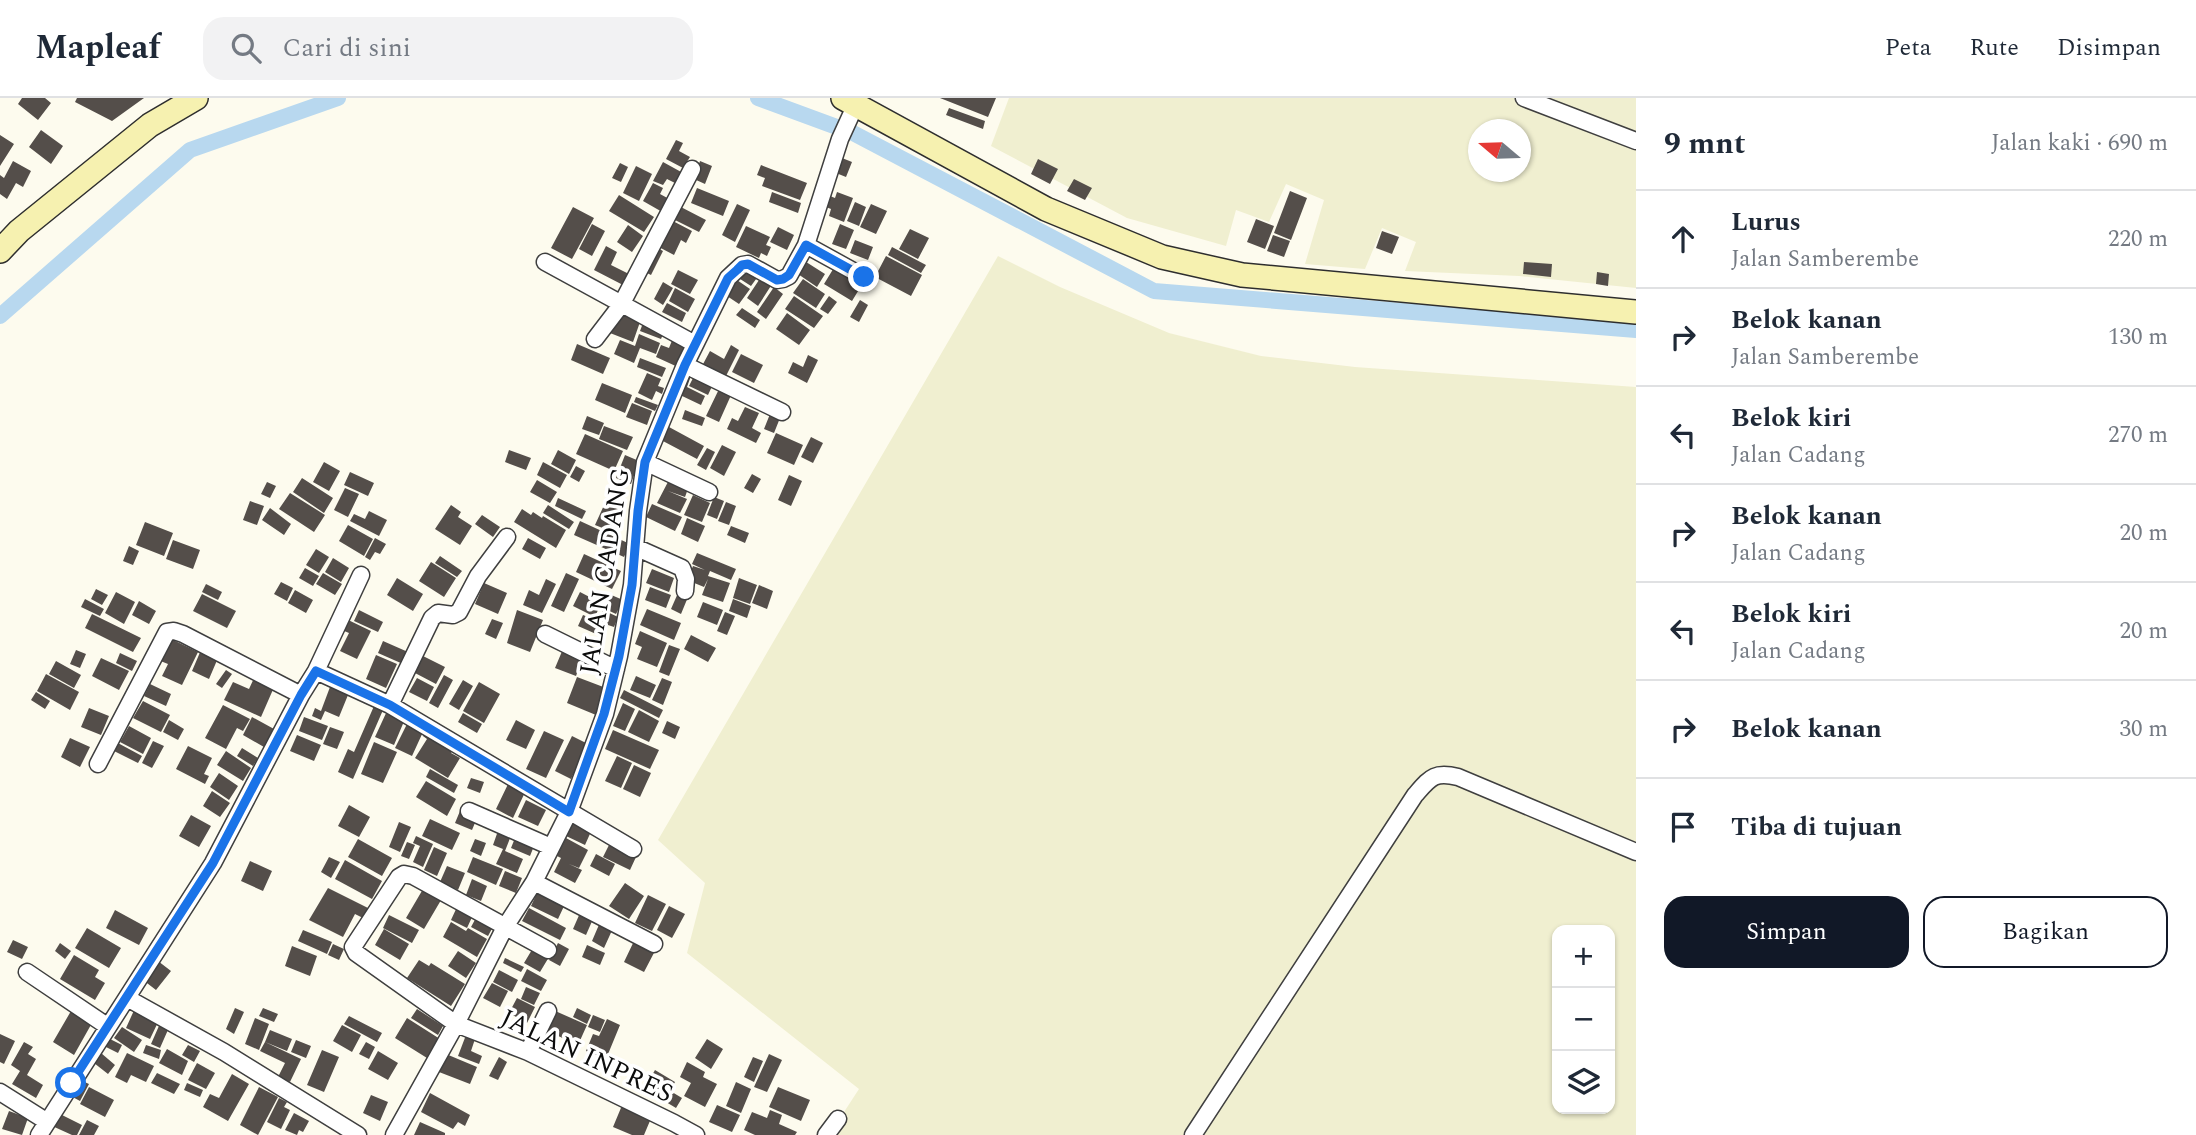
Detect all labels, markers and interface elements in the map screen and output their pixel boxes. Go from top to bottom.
search box [203,17,693,80]
text: Mapleaf [35,23,161,73]
text: Cari di sini [283,28,411,68]
icon: search [227,29,265,67]
text: Peta [1885,30,1931,66]
text: Rute [1969,30,2019,66]
text: Disimpan [2057,30,2161,66]
north arrow [1468,119,1531,182]
text: 9 mnt [1664,121,1745,167]
text: Jalan kaki · 690 m [1991,126,2168,161]
text: Lurus [1731,202,1801,242]
icon: ahead [1664,220,1702,258]
text: 220 m [2108,222,2168,257]
text: Jalan Samberembe [1731,242,1919,277]
route end [848,261,879,292]
text: Belok kanan [1731,300,1882,340]
icon: right [1664,318,1702,356]
text: 130 m [2108,320,2168,355]
text: Jalan Samberembe [1731,340,1919,375]
text: Belok kiri [1731,398,1851,438]
icon: left [1664,416,1702,454]
text: 270 m [2108,418,2168,453]
text: Jalan Cadang [1731,438,1865,473]
street label: JALAN CADANG [569,465,641,677]
text: Belok kanan [1731,496,1882,536]
icon: right [1664,514,1702,552]
text: 20 m [2119,516,2168,551]
text: Jalan Cadang [1731,536,1865,571]
text: Belok kiri [1731,594,1851,634]
icon: left [1664,612,1702,650]
text: 20 m [2119,614,2168,649]
text: Jalan Cadang [1731,634,1865,669]
text: Belok kanan [1731,709,1882,749]
icon: right [1664,710,1702,748]
text: 30 m [2119,712,2168,747]
text: Tiba di tujuan [1731,807,1902,847]
icon: arrive [1664,808,1702,846]
button: Simpan [1664,896,1909,968]
button: Bagikan [1923,896,2168,968]
map controls [1552,925,1615,1114]
button: + [1552,925,1615,988]
button: − [1552,988,1615,1051]
street label: JALAN INPRES [494,998,680,1113]
button: layers [1552,1051,1615,1114]
route start [55,1067,86,1098]

